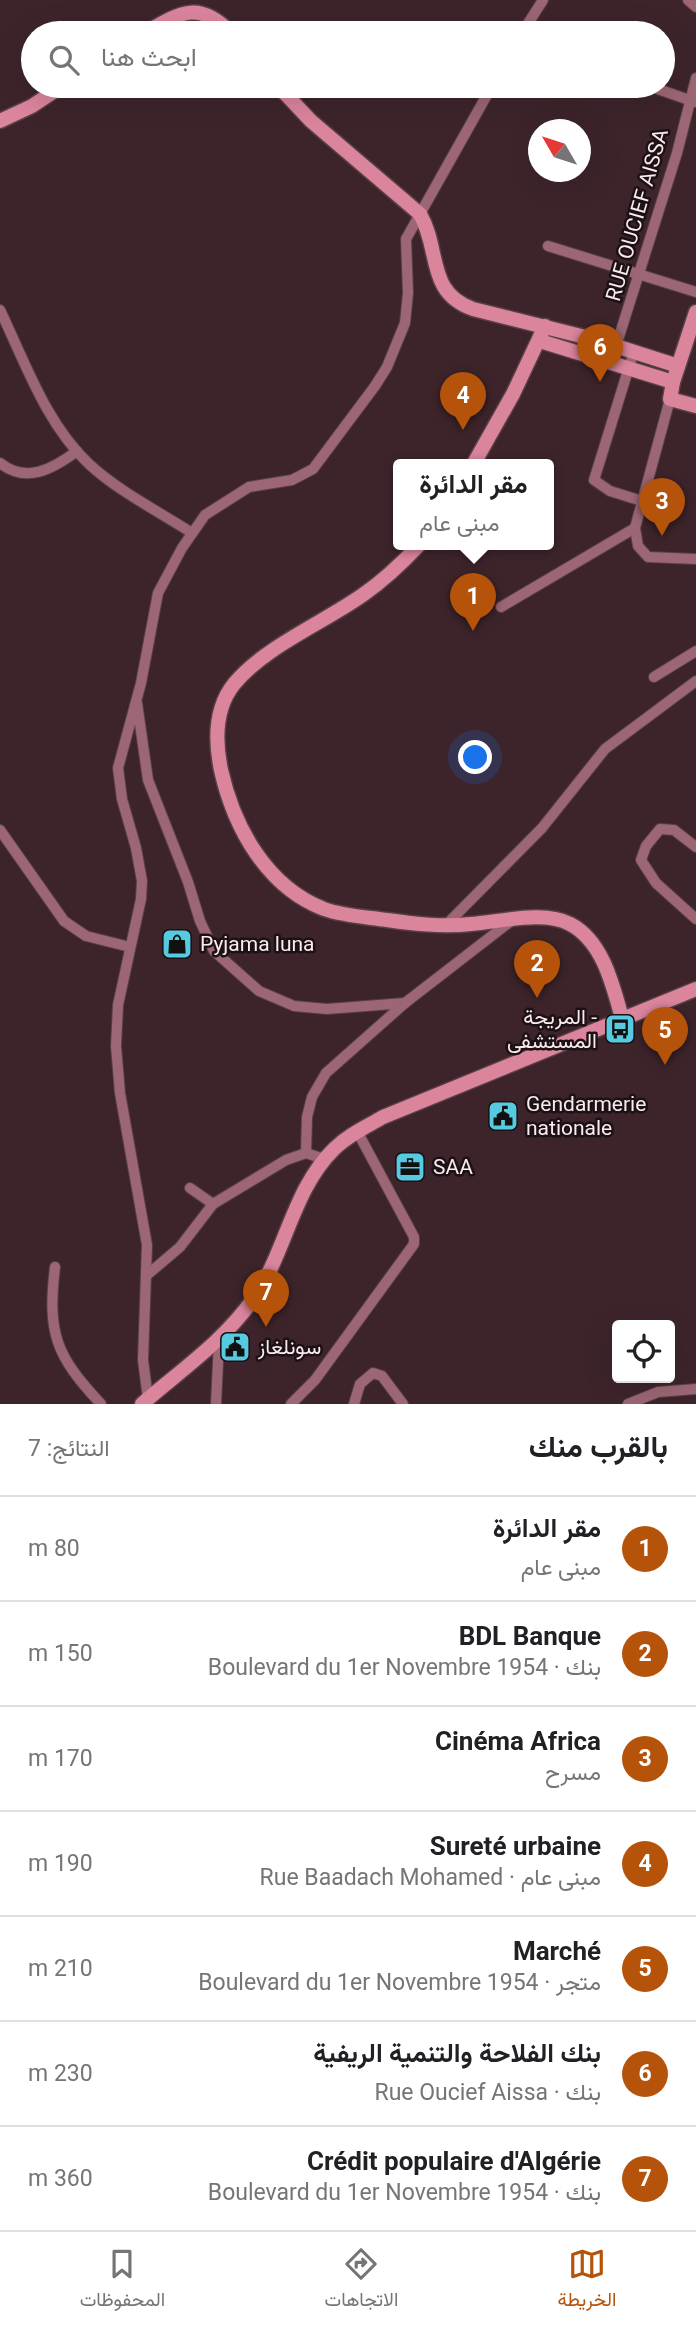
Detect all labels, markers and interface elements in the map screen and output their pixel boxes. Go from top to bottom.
search box [21,21,675,98]
icon: search [45,41,83,79]
text: ابحث هنا [101,42,197,72]
north arrow [528,119,591,182]
street label: RUE OUCIEF AISSA [601,126,673,304]
pin: 6 [577,324,623,382]
pin: 4 [440,372,486,430]
popup [393,459,554,550]
text: مقر الدائرة [419,469,528,499]
pin: 3 [639,478,685,536]
text: مبنى عام [419,510,500,537]
pin: 1 [450,573,496,631]
your location [458,740,492,774]
shop icon: Pyjama luna [160,927,194,961]
place label: Pyjama luna [200,932,315,956]
pin: 2 [514,940,560,998]
place label: المريجة - المستشفى [507,1005,597,1053]
pin: 5 [642,1007,688,1065]
bus stop icon: المريجة - المستشفى [603,1012,637,1046]
place label: Gendarmerie nationale [526,1092,646,1140]
public building icon: Gendarmerie nationale [486,1099,520,1133]
office icon: SAA [393,1150,427,1184]
place label: SAA [433,1155,473,1179]
pin: 7 [243,1269,289,1327]
map controls [612,1320,675,1383]
button: locate [612,1320,675,1383]
public building icon: سونلغاز [218,1330,252,1364]
place label: سونلغاز [257,1335,321,1360]
text: بالقرب منك [529,1429,668,1464]
text: النتائج: 7 [28,1435,110,1462]
text: مقر الدائرة [493,1513,601,1543]
text: 80 m [28,1535,80,1562]
text: 1 [638,1535,652,1562]
text: مبنى عام [521,1554,601,1581]
text: BDL Banque [459,1621,601,1651]
text: 150 m [28,1640,93,1667]
text: 2 [638,1640,652,1667]
text: بنك · Boulevard du 1er Novembre 1954 [208,1654,601,1681]
text: Cinéma Africa [435,1726,601,1756]
text: 170 m [28,1745,93,1772]
text: 3 [638,1745,652,1772]
text: مسرح [545,1759,601,1786]
text: Sureté urbaine [430,1831,601,1861]
text: 190 m [28,1850,93,1877]
text: 4 [638,1850,652,1877]
text: مبنى عام · Rue Baadach Mohamed [260,1864,601,1891]
text: Marché [513,1936,601,1966]
text: 210 m [28,1955,93,1982]
text: 5 [638,1955,652,1982]
text: متجر · Boulevard du 1er Novembre 1954 [198,1969,601,1996]
text: بنك الفلاحة والتنمية الريفية [313,2038,601,2068]
text: 230 m [28,2060,93,2087]
text: 6 [638,2060,652,2087]
text: بنك · Rue Oucief Aissa [374,2079,601,2106]
text: Crédit populaire d'Algérie [307,2146,601,2176]
text: 360 m [28,2165,93,2192]
text: 7 [638,2165,652,2192]
text: بنك · Boulevard du 1er Novembre 1954 [208,2179,601,2206]
tab: المحفوظات [80,2245,165,2316]
tab: الاتجاهات [325,2245,398,2316]
tab: الخريطة [558,2245,616,2316]

